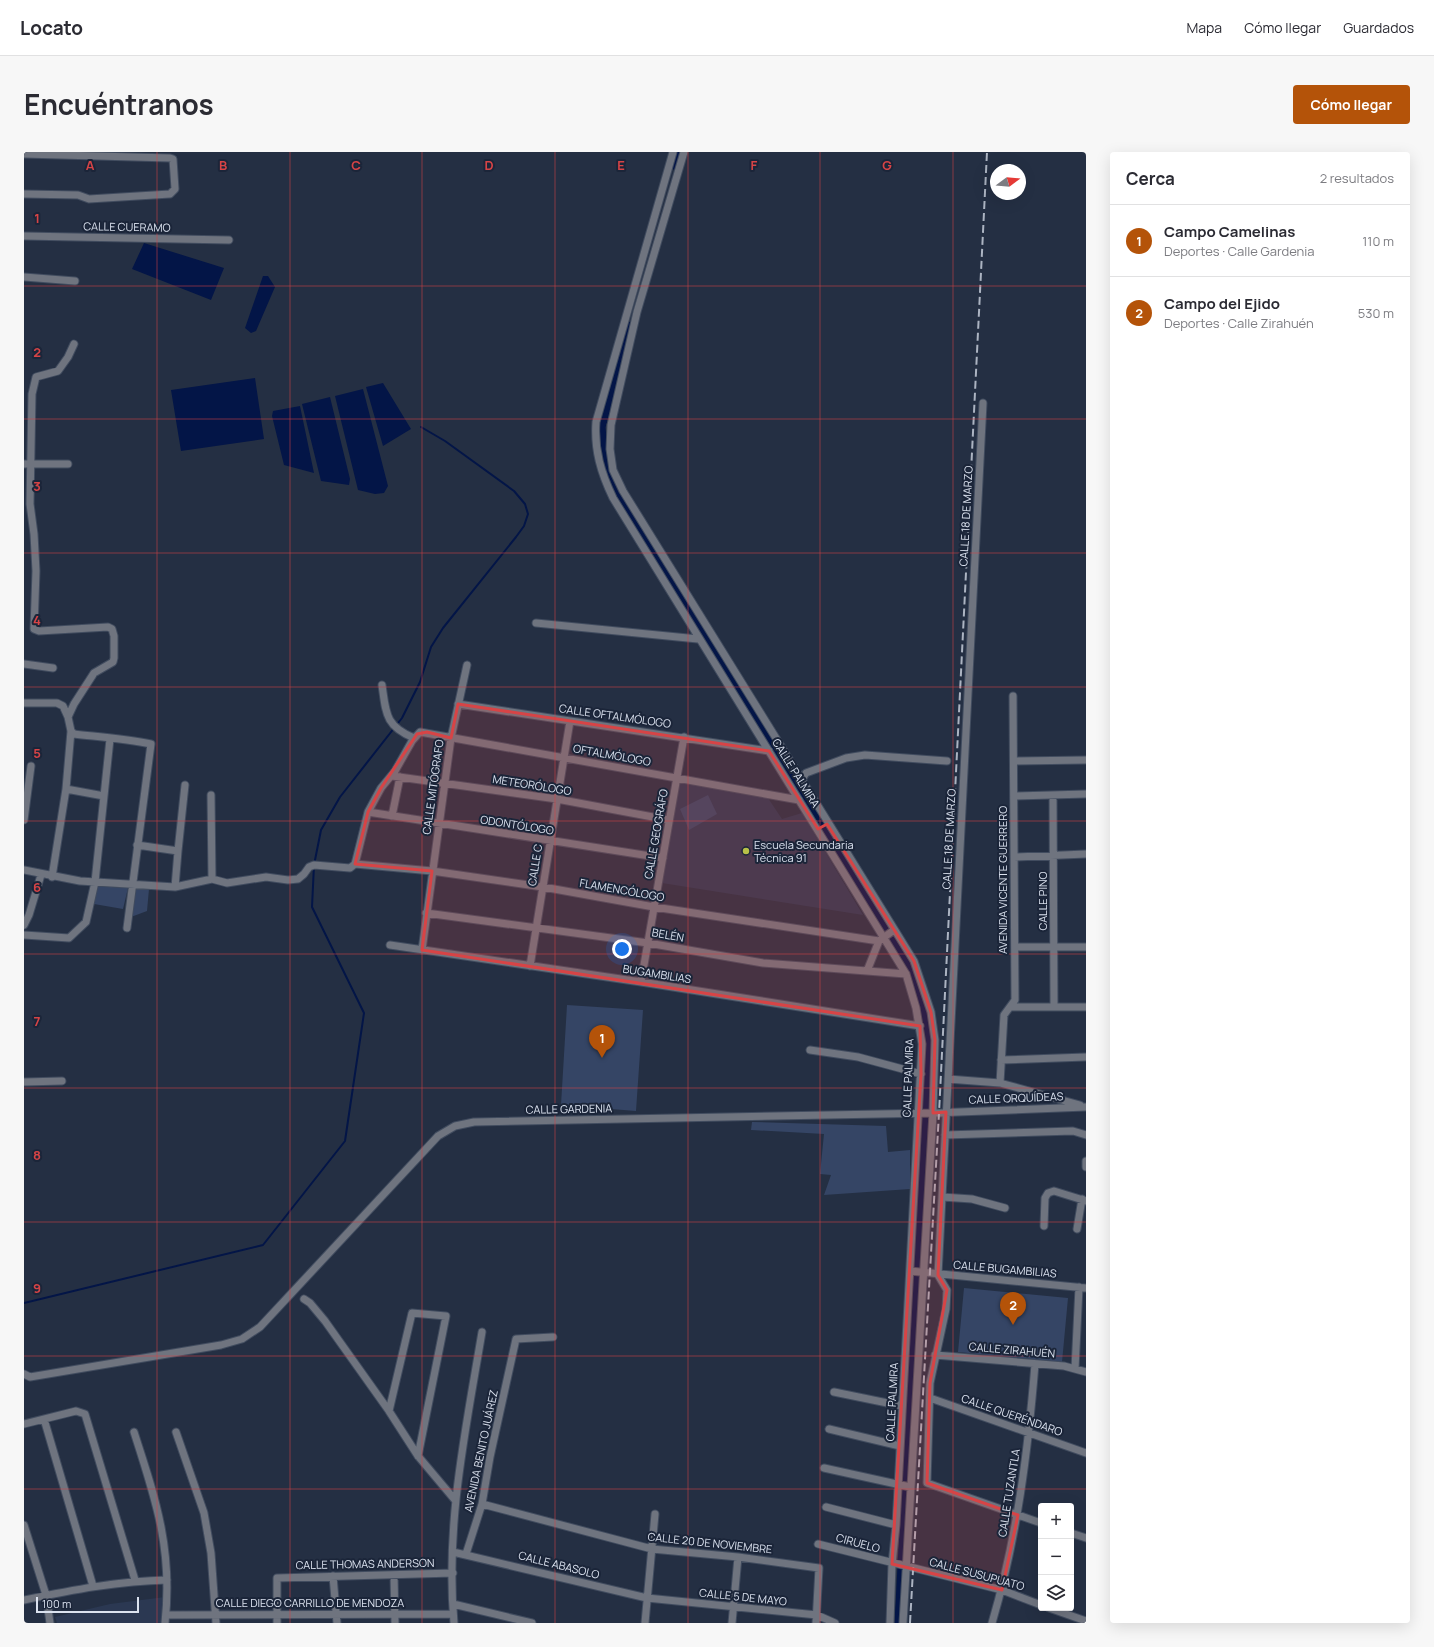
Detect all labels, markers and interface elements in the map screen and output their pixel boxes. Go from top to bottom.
text: Locato [20,15,83,41]
text: Mapa [1187,18,1222,37]
text: Cómo llegar [1244,18,1321,37]
text: Guardados [1343,18,1414,37]
text: Encuéntranos [24,85,214,123]
button: Cómo llegar [1293,85,1410,124]
text: A [86,156,95,174]
text: B [219,156,227,174]
text: C [351,156,361,174]
text: D [484,156,494,174]
text: E [617,156,625,174]
text: F [751,156,758,174]
text: G [882,156,892,174]
north arrow [990,164,1026,200]
text: Cerca [1126,167,1175,190]
text: 2 resultados [1320,169,1394,187]
text: 1 [34,209,40,227]
street label: CALLE CUERAMO [83,218,171,235]
text: Campo Camelinas [1164,221,1295,242]
text: 1 [1136,232,1142,250]
text: 110 m [1362,232,1394,250]
text: Deportes · Calle Gardenia [1164,242,1315,260]
text: Campo del Ejido [1164,293,1280,314]
text: 2 [1135,304,1143,322]
text: 530 m [1358,304,1394,322]
text: Deportes · Calle Zirahuén [1164,314,1314,332]
text: 2 [33,343,41,361]
street label: CALLE 18 DE MARZO [955,465,976,567]
text: 3 [33,477,41,495]
text: 4 [33,611,41,629]
street label: CALLE OFTALMÓLOGO [558,700,672,731]
street label: CALLE PALMIRA [769,735,824,810]
street label: CALLE MITÓGRAFO [418,738,447,835]
street label: OFTALMÓLOGO [572,740,652,769]
text: 5 [33,744,41,762]
street label: METEORÓLOGO [491,771,573,798]
street label: CALLE GEOGRÁFO [640,788,671,880]
street label: CALLE 18 DE MARZO [938,788,959,890]
street label: AVENIDA VICENTE GUERRERO [995,806,1010,954]
street label: ODONTÓLOGO [479,811,555,838]
place label: Escuela Secundaria Técnica 91 [754,837,854,865]
street label: CALLE C [524,843,545,887]
marker: Escuela Secundaria Técnica 91 [741,846,751,856]
street label: CALLE PINO [1035,871,1050,931]
street label: FLAMENCÓLOGO [578,875,666,904]
text: 6 [33,878,41,896]
street label: BELÉN [651,924,685,945]
your location [612,939,632,959]
street label: BUGAMBILIAS [622,961,693,986]
text: 7 [34,1012,41,1030]
pin: 1 [589,1025,615,1058]
street label: CALLE PALMIRA [899,1038,916,1118]
street label: CALLE ORQUÍDEAS [968,1088,1064,1107]
street label: CALLE GARDENIA [526,1100,612,1117]
text: 8 [33,1146,41,1164]
street label: CALLE BUGAMBILIAS [953,1257,1057,1281]
text: 9 [33,1279,41,1297]
pin: 2 [1000,1292,1026,1325]
street label: CALLE ZIRAHUÉN [968,1338,1056,1361]
street label: CALLE PALMIRA [882,1362,901,1442]
street label: AVENIDA BENITO JUÁREZ [460,1388,501,1513]
street label: CALLE QUERÉNDARO [960,1390,1065,1439]
street label: CALLE TUZANTLA [994,1448,1023,1538]
map controls [1038,1503,1074,1611]
button: + [1038,1503,1074,1539]
street label: CALLE 20 DE NOVIEMBRE [647,1529,773,1557]
street label: CIRUELO [835,1529,882,1556]
button: − [1038,1539,1074,1575]
street label: CALLE ABASOLO [517,1547,601,1582]
street label: CALLE SUSUPUATO [928,1554,1026,1593]
street label: CALLE THOMAS ANDERSON [296,1555,434,1572]
button: layers [1038,1575,1074,1611]
street label: CALLE 5 DE MAYO [699,1584,788,1609]
scale bar [36,1595,139,1614]
street label: CALLE DIEGO CARRILLO DE MENDOZA [216,1595,404,1610]
text: 100 m [42,1596,71,1611]

